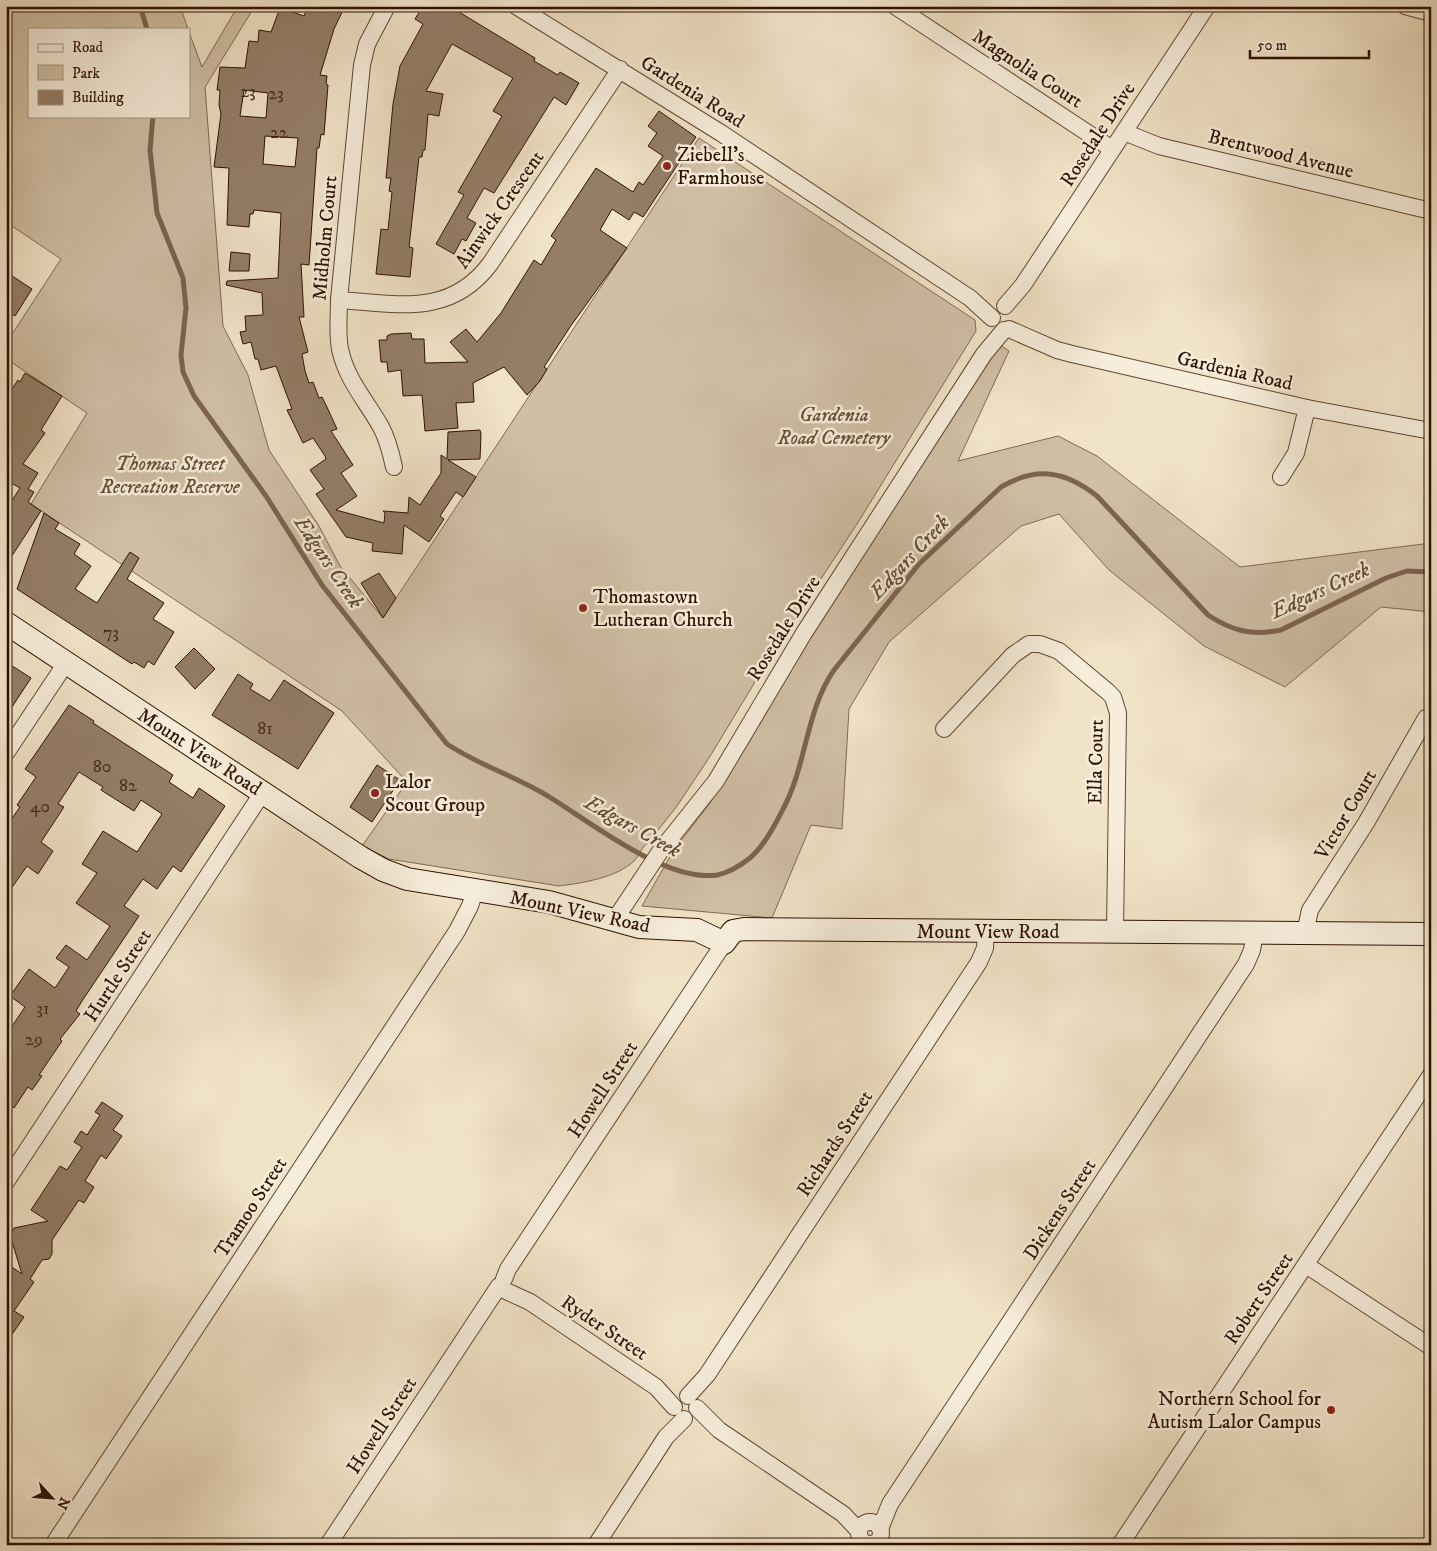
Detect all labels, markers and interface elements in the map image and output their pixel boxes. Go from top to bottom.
street label: Magnolia Court [967,24,1087,114]
legend [28,28,190,118]
scale bar [1250,28,1368,60]
text: 50 m [1257,36,1287,55]
text: Road [72,38,104,57]
street label: Gardenia Road [636,50,749,134]
text: Park [72,64,101,83]
street label: Rosedale Drive [1055,78,1141,192]
house number: 23 [240,81,256,103]
house number: 23 [268,83,284,105]
text: Building [72,88,124,107]
house number: 22 [270,122,288,144]
street label: Brentwood Avenue [1205,124,1356,185]
place label: Ziebell's Farmhouse [677,143,764,191]
street label: Ainwick Crescent [450,146,550,274]
marker: Ziebell's Farmhouse [661,160,673,172]
street label: Midholm Court [308,175,343,302]
street label: Gardenia Road [1174,346,1295,397]
park label: Gardenia Road Cemetery [777,403,891,451]
park label: Thomas Street Recreation Reserve [99,452,241,500]
water label: Edgars Creek [863,510,955,606]
water label: Edgars Creek [287,511,369,614]
water label: Edgars Creek [1266,557,1374,625]
street label: Rosedale Drive [742,572,827,686]
place label: Thomastown Lutheran Church [593,585,733,633]
marker: Thomastown Lutheran Church [577,602,589,614]
house number: 73 [103,622,119,644]
street label: Mount View Road [132,703,266,802]
house number: 81 [257,718,273,740]
street label: Ella Court [1083,719,1110,805]
house number: 80 [93,756,111,778]
street label: Victor Court [1309,765,1383,865]
place label: Lalor Scout Group [385,770,485,818]
house number: 82 [119,775,137,797]
marker: Lalor Scout Group [369,787,381,799]
water label: Edgars Creek [579,789,685,864]
house number: 40 [30,796,50,818]
street label: Mount View Road [507,885,652,940]
street label: Mount View Road [917,920,1059,945]
street label: Hurtle Street [79,925,158,1027]
house number: 31 [36,998,50,1020]
house number: 29 [25,1029,43,1051]
street label: Howell Street [563,1037,644,1143]
street label: Richards Street [792,1086,879,1202]
street label: Tramoo Street [209,1153,293,1263]
street label: Dickens Street [1018,1155,1102,1265]
street label: Robert Street [1219,1248,1299,1350]
street label: Ryder Street [556,1290,652,1366]
street label: Howell Street [342,1373,423,1479]
place label: Northern School for Autism Lalor Campus [1148,1387,1322,1435]
marker: Northern School for Autism Lalor Campus [1325,1404,1337,1416]
north arrow [28,1474,78,1524]
text: N [52,1494,73,1513]

